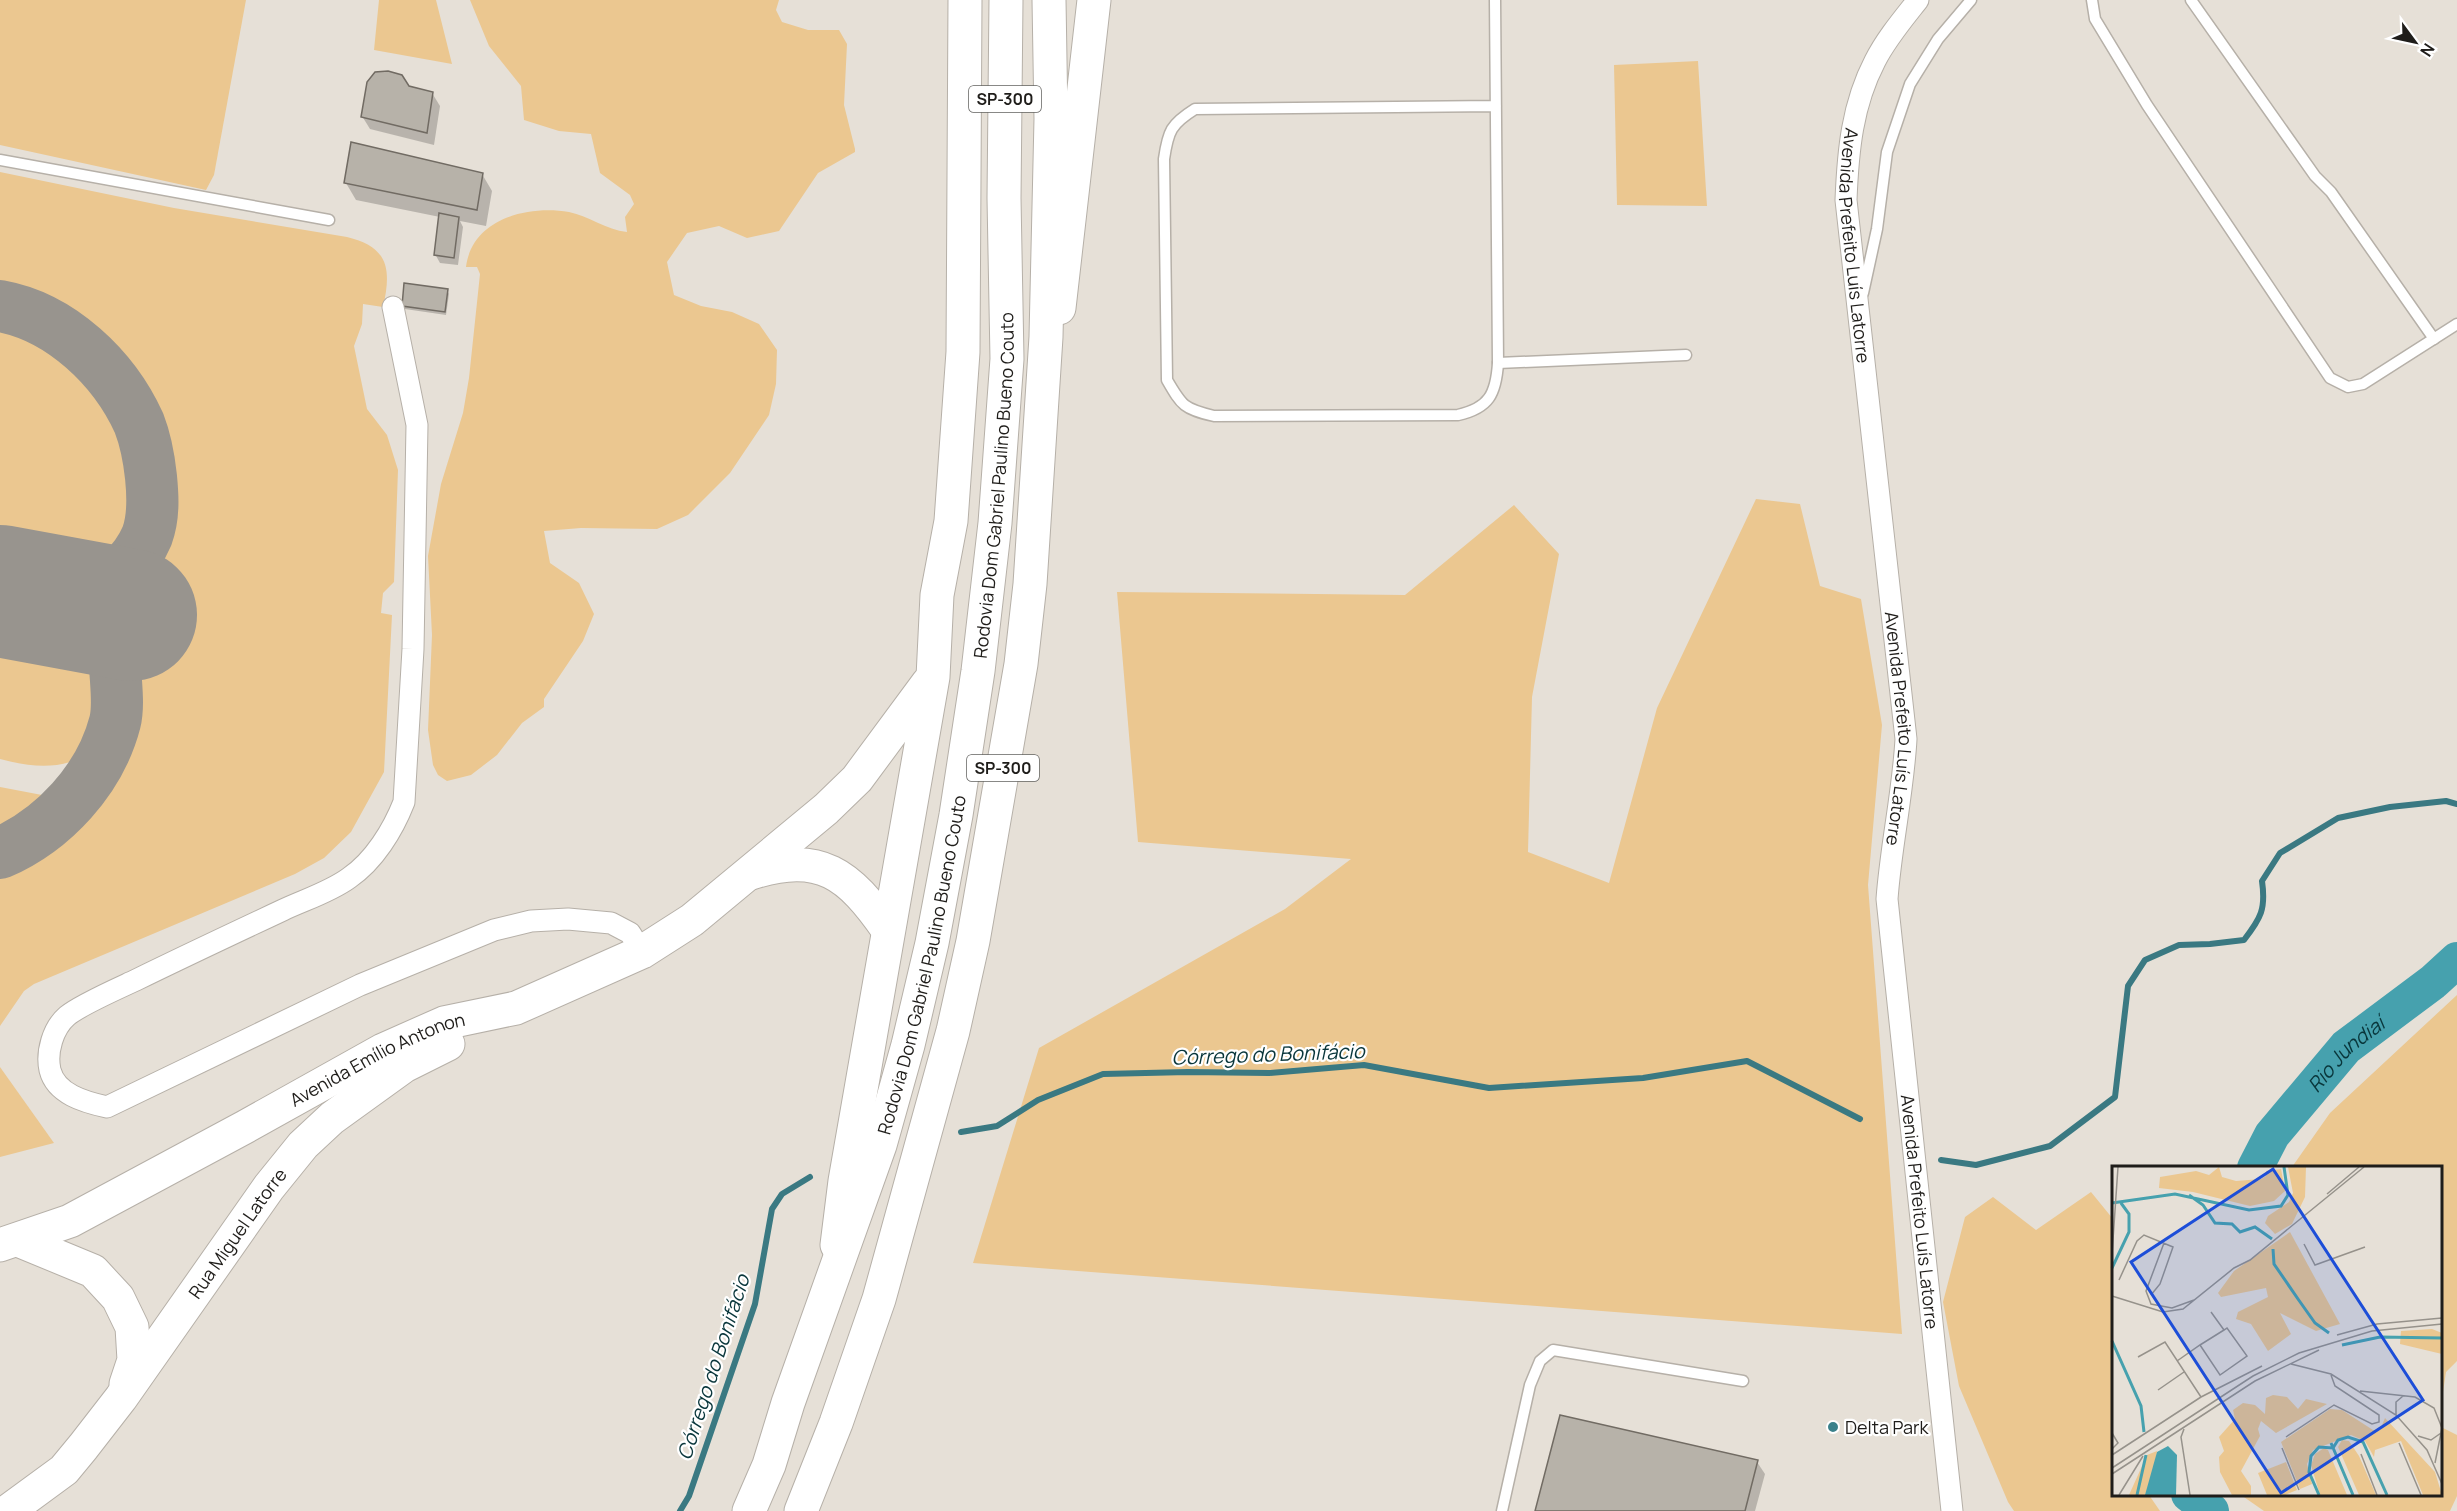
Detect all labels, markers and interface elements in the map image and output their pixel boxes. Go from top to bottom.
north arrow [2385,12,2445,72]
text: N [2415,39,2440,61]
road number: SP-300 [969,86,1041,112]
street label: Avenida Prefeito Luís Latorre [1834,127,1876,364]
street label: Rodovia Dom Gabriel Paulino Bueno Couto [968,312,1019,659]
street label: Avenida Prefeito Luís Latorre [1880,610,1918,847]
road number: SP-300 [967,755,1039,781]
street label: Rodovia Dom Gabriel Paulino Bueno Couto [872,794,971,1137]
street label: Avenida Emílio Antonon [285,1007,467,1112]
water label: Rio Jundiaí [2301,1007,2393,1097]
water label: Córrego do Bonifácio [1171,1037,1366,1071]
street label: Avenida Prefeito Luís Latorre [1896,1093,1945,1330]
street label: Rua Miguel Latorre [183,1163,292,1303]
inset map [2112,1166,2442,1496]
water label: Córrego do Bonifácio [670,1270,756,1463]
place label: Delta Park [1845,1415,1930,1439]
marker: Delta Park [1826,1420,1840,1434]

